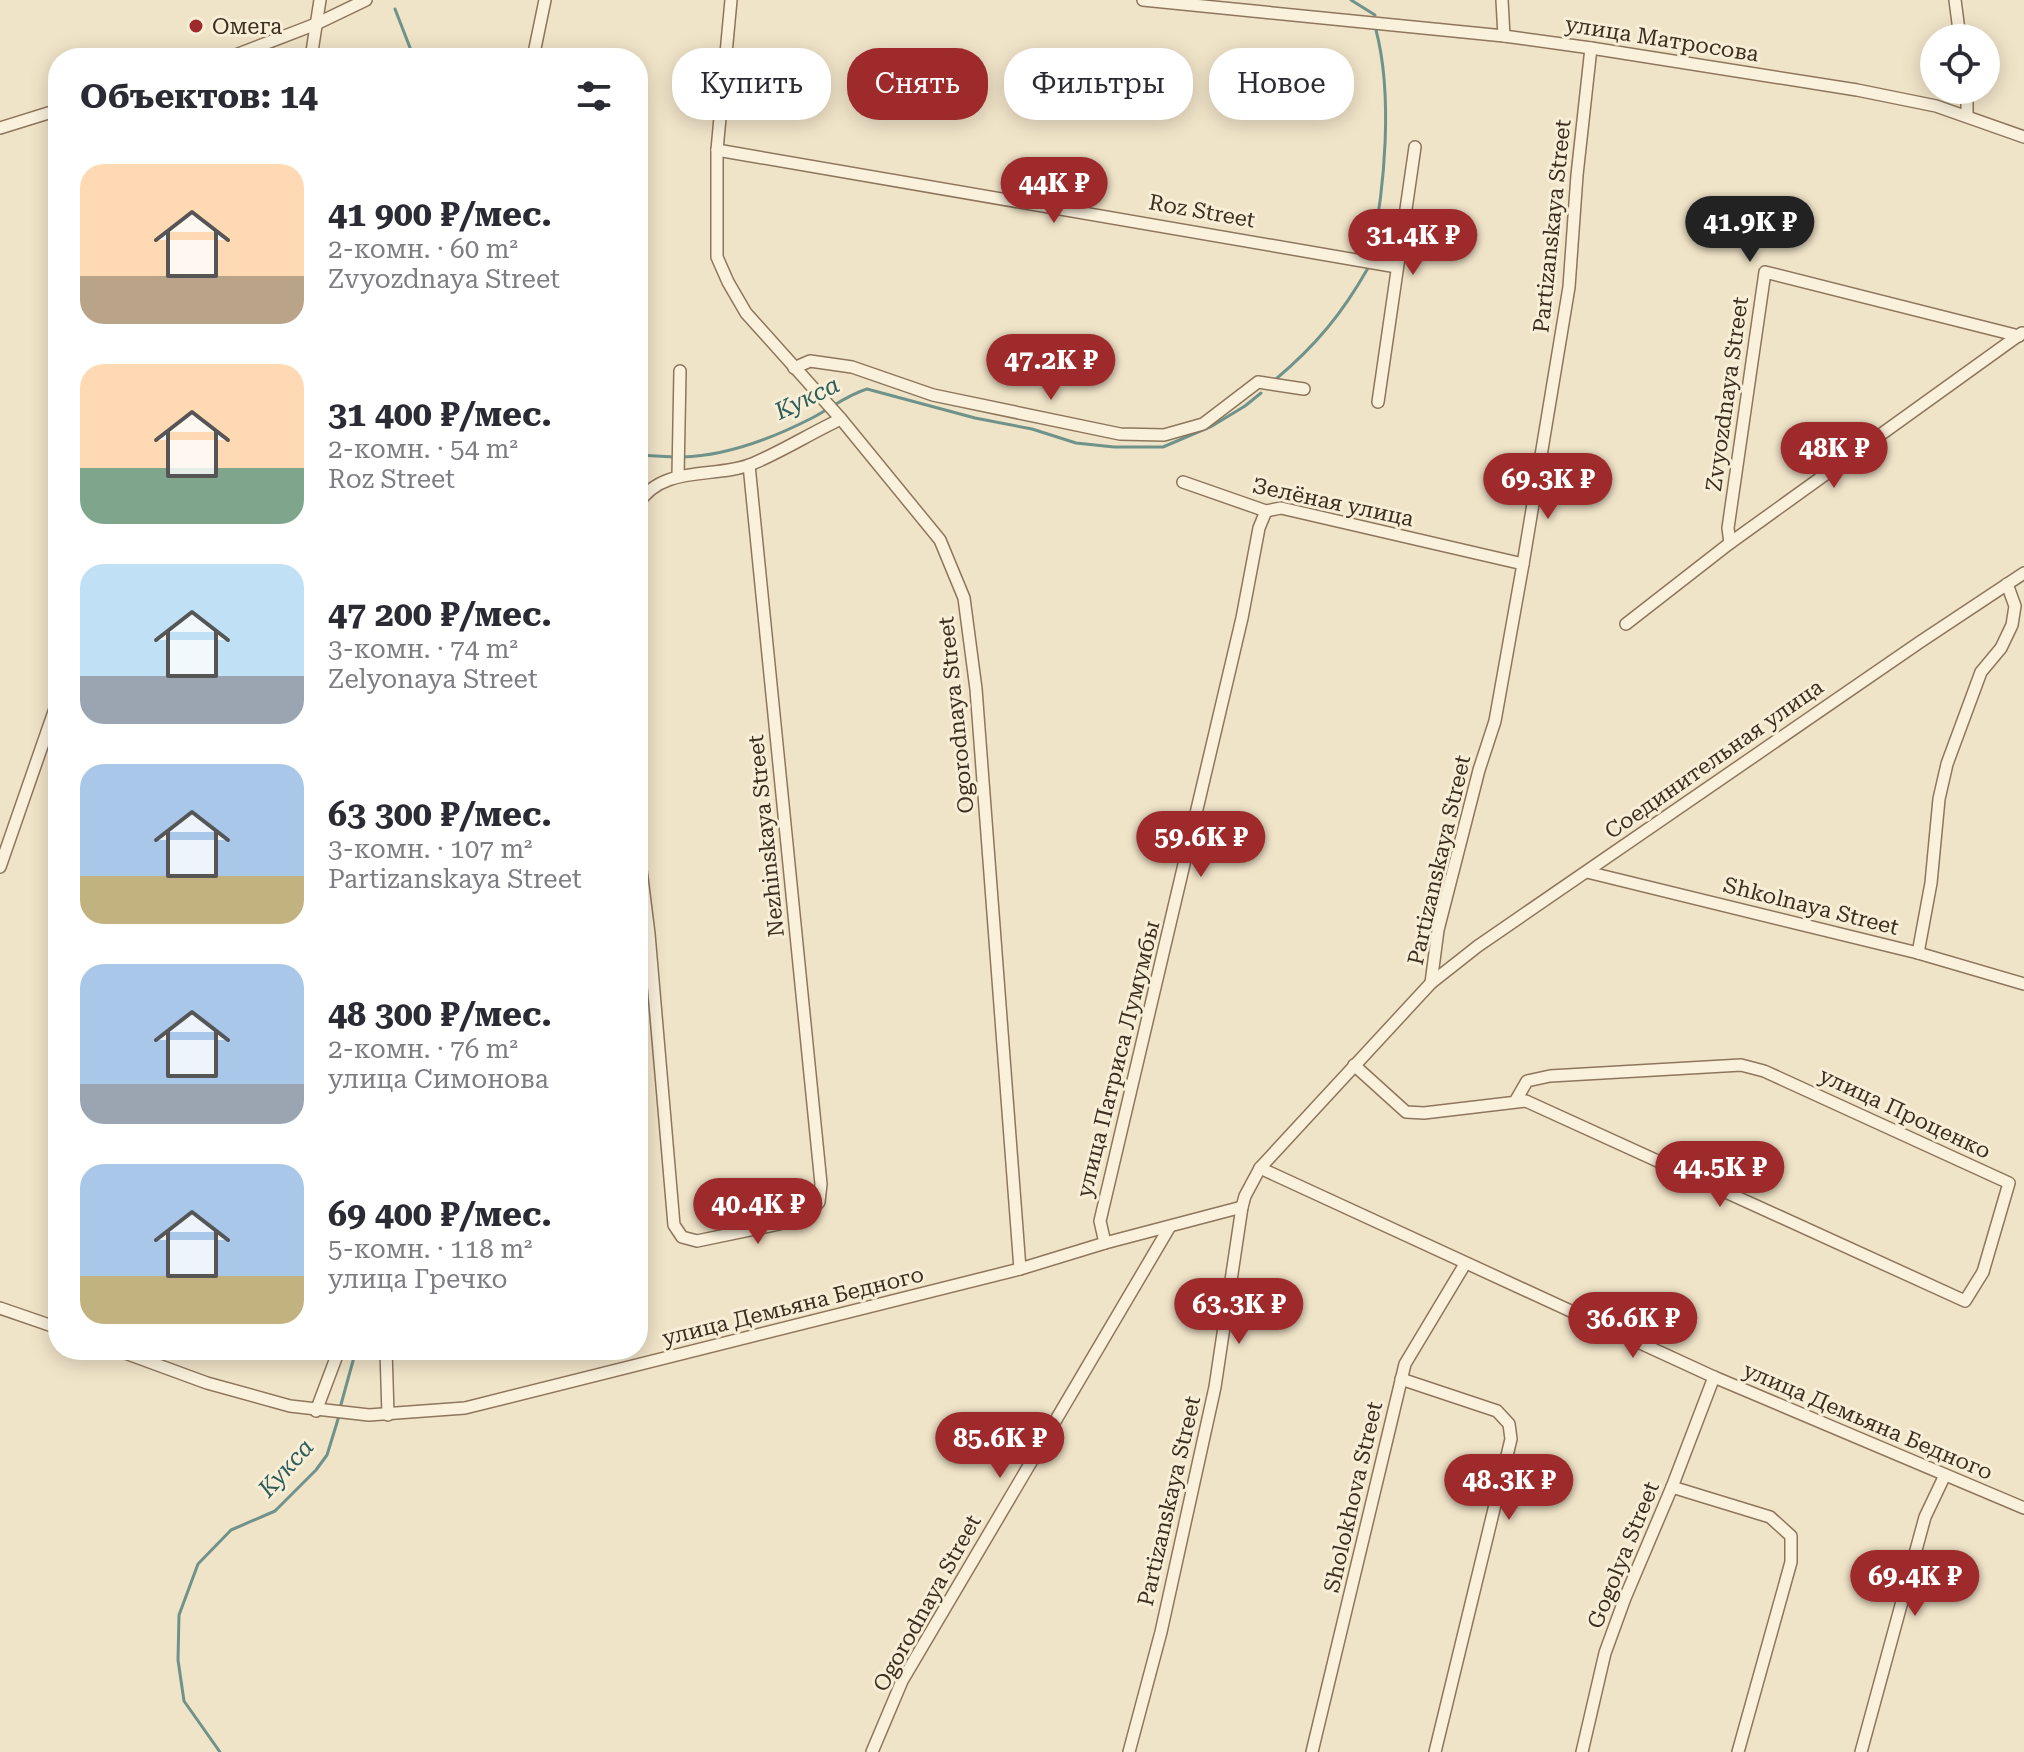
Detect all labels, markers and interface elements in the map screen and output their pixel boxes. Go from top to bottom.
street label: улица Матросова [1563,11,1761,67]
place label: Омега [212,14,282,39]
marker: Омега [187,17,205,35]
map controls [1920,24,2000,104]
button: locate [1920,24,2000,104]
chip: Купить [672,48,831,120]
chip: Снять [847,48,988,120]
chip: Фильтры [1004,48,1193,120]
chip: Новое [1209,48,1354,120]
icon: filters [572,74,616,118]
text: Объектов: 14 [80,76,318,116]
street label: Partizanskaya Street [1528,118,1576,334]
pin: 44K ₽ [998,157,1110,225]
text: 44K ₽ [1019,168,1089,198]
street label: Roz Street [1147,189,1257,233]
text: 41 900 ₽/мес. [328,194,552,234]
icon: home [144,196,240,292]
pin: 41.9K ₽ [1676,196,1824,264]
text: 41.9K ₽ [1703,207,1797,237]
pin: 31.4K ₽ [1339,209,1487,277]
text: 31.4K ₽ [1366,220,1460,250]
text: 2-комн. · 60 m² [328,234,518,264]
text: Zvyozdnaya Street [328,264,560,294]
street label: Zvyozdnaya Street [1701,295,1753,493]
pin: 47.2K ₽ [977,334,1125,402]
text: 47.2K ₽ [1004,345,1098,375]
water label: Кукса [769,370,844,426]
text: 31 400 ₽/мес. [328,394,552,434]
icon: home [144,396,240,492]
pin: 48K ₽ [1778,422,1890,490]
text: 48K ₽ [1799,433,1869,463]
text: 2-комн. · 54 m² [328,434,518,464]
pin: 69.3K ₽ [1474,453,1622,521]
text: Roz Street [328,464,455,494]
text: 69.3K ₽ [1501,464,1595,494]
street label: Зелёная улица [1250,473,1416,531]
text: 47 200 ₽/мес. [328,594,552,634]
icon: home [144,596,240,692]
street label: Ogorodnaya Street [933,615,979,815]
text: 3-комн. · 74 m² [328,634,518,664]
text: Zelyonaya Street [328,664,538,694]
street label: Соединительная улица [1600,674,1828,844]
street label: Nezhinskaya Street [743,734,789,938]
street label: Partizanskaya Street [1403,753,1475,967]
text: 63 300 ₽/мес. [328,794,552,834]
icon: home [144,796,240,892]
pin: 59.6K ₽ [1127,811,1275,879]
text: 59.6K ₽ [1154,822,1248,852]
text: 3-комн. · 107 m² [328,834,533,864]
text: Partizanskaya Street [328,864,582,894]
street label: Shkolnaya Street [1721,872,1901,940]
street label: улица Патриса Лумумбы [1072,918,1164,1200]
text: 48 300 ₽/мес. [328,994,552,1034]
icon: home [144,996,240,1092]
text: 2-комн. · 76 m² [328,1034,518,1064]
street label: улица Проценко [1815,1062,1995,1164]
text: улица Симонова [328,1064,549,1094]
pin: 44.5K ₽ [1646,1141,1794,1209]
text: 44.5K ₽ [1673,1152,1767,1182]
pin: 40.4K ₽ [684,1178,832,1246]
text: 40.4K ₽ [711,1189,805,1219]
text: 69 400 ₽/мес. [328,1194,552,1234]
icon: home [144,1196,240,1292]
text: 5-комн. · 118 m² [328,1234,533,1264]
street label: улица Демьяна Бедного [660,1261,926,1351]
text: улица Гречко [328,1264,508,1294]
pin: 63.3K ₽ [1165,1278,1313,1346]
text: 63.3K ₽ [1192,1289,1286,1319]
pin: 36.6K ₽ [1559,1292,1707,1360]
text: 36.6K ₽ [1586,1303,1680,1333]
street label: улица Демьяна Бедного [1739,1357,1997,1485]
street label: Partizanskaya Street [1133,1394,1205,1608]
street label: Sholokhova Street [1319,1399,1387,1595]
pin: 85.6K ₽ [926,1412,1074,1480]
text: 85.6K ₽ [953,1423,1047,1453]
water label: Кукса [252,1433,319,1504]
pin: 48.3K ₽ [1435,1454,1583,1522]
text: 48.3K ₽ [1462,1465,1556,1495]
street label: Gogolya Street [1582,1478,1664,1632]
street label: Ogorodnaya Street [868,1510,986,1696]
pin: 69.4K ₽ [1841,1550,1989,1618]
text: 69.4K ₽ [1868,1561,1962,1591]

